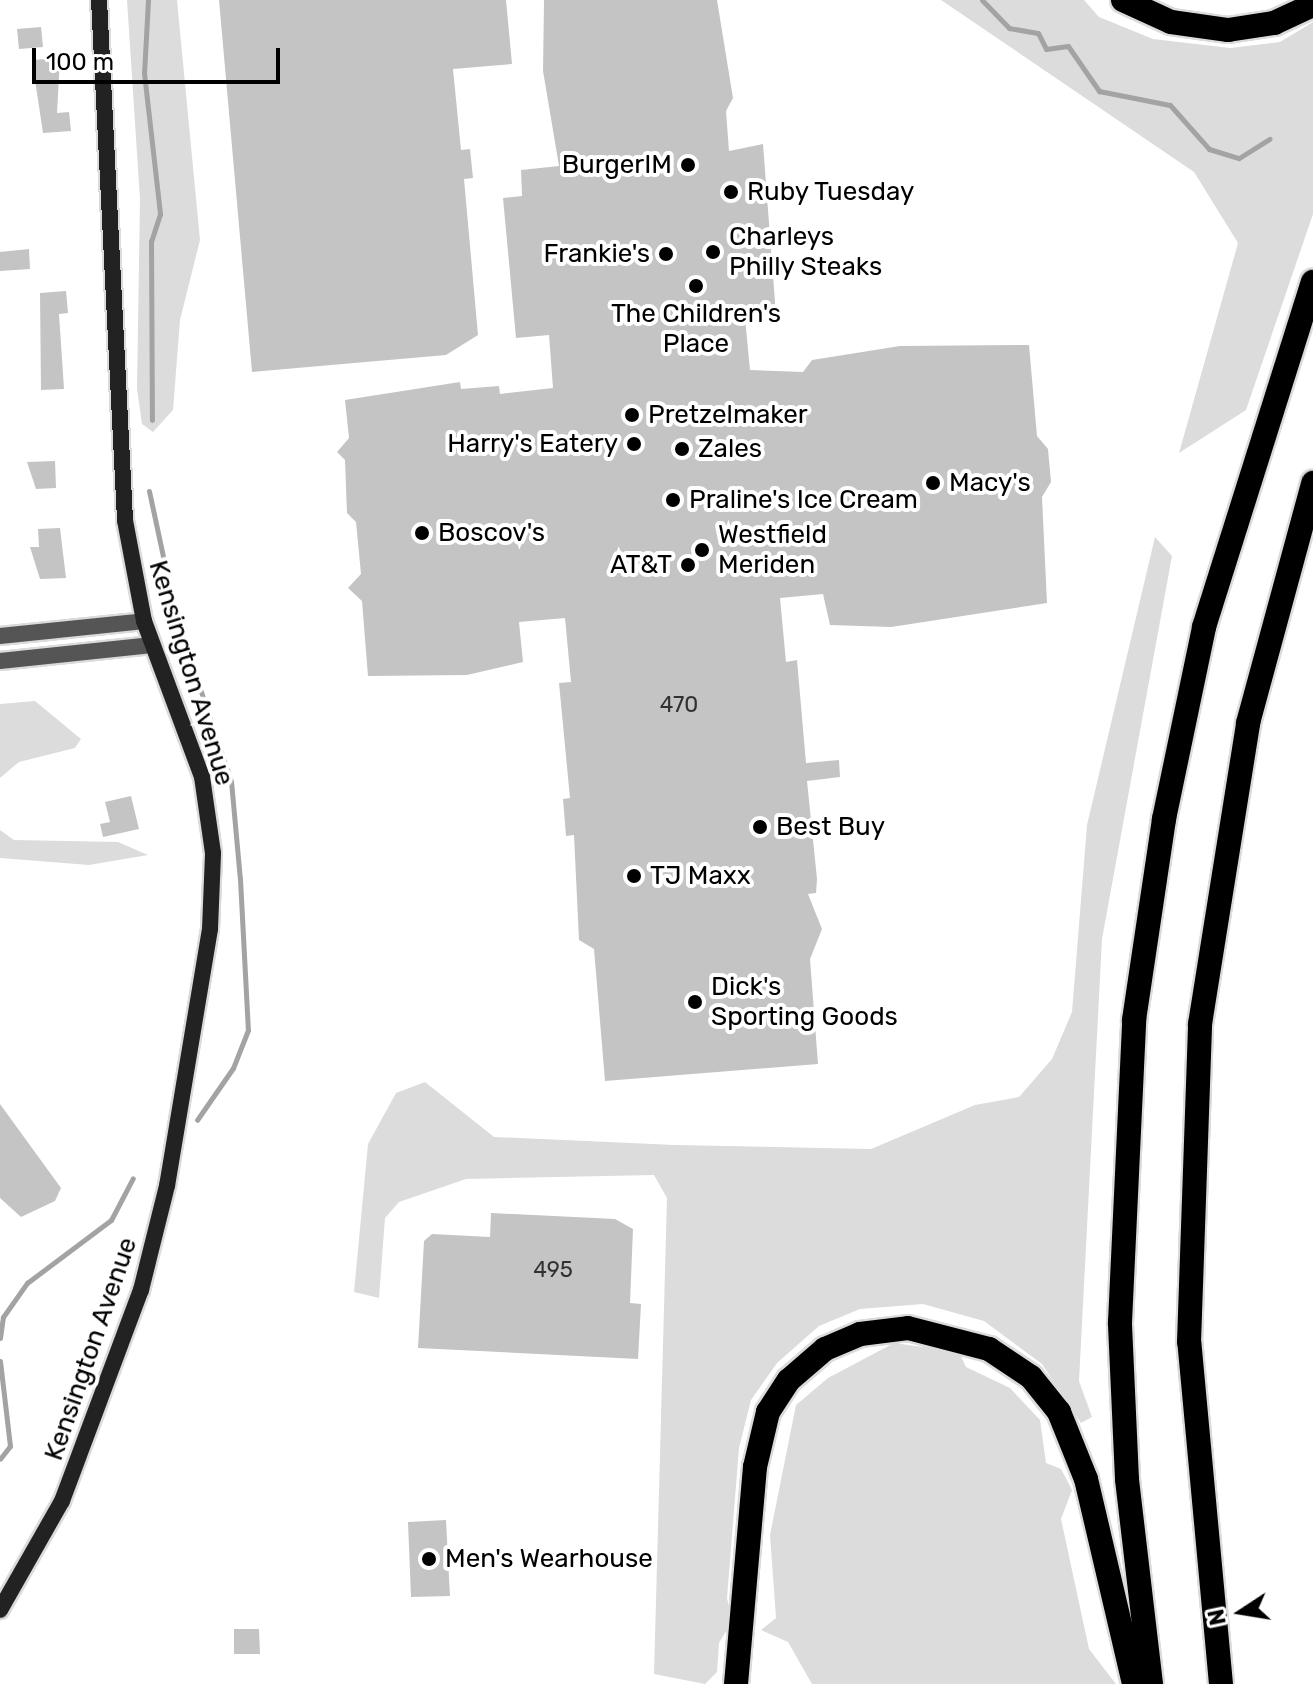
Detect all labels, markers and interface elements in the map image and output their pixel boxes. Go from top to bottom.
scale bar [36,32,284,82]
text: 100 m [46,48,114,76]
place label: BurgerIM [562,149,672,181]
marker: BurgerIM [679,156,697,174]
place label: Ruby Tuesday [747,176,916,208]
marker: Ruby Tuesday [722,183,740,201]
place label: Charleys Philly Steaks [729,221,883,282]
place label: Frankie's [544,238,650,270]
marker: Charleys Philly Steaks [704,243,722,261]
marker: Frankie's [657,245,675,263]
marker: The Children's Place [687,277,705,295]
place label: The Children's Place [611,298,781,360]
place label: Pretzelmaker [648,399,808,431]
marker: Pretzelmaker [623,406,641,424]
place label: Harry's Eatery [447,428,618,460]
place label: Zales [698,433,762,465]
marker: Harry's Eatery [625,435,643,453]
marker: Zales [673,440,691,458]
place label: Macy's [949,467,1031,499]
marker: Macy's [924,474,942,492]
place label: Praline's Ice Cream [689,484,918,516]
marker: Praline's Ice Cream [664,491,682,509]
place label: Boscov's [438,517,545,549]
place label: Westfield Meriden [718,519,827,580]
marker: Boscov's [413,524,431,542]
marker: Westfield Meriden [693,541,711,559]
place label: AT&T [610,549,672,581]
street label: Kensington Avenue [142,556,240,790]
marker: AT&T [679,556,697,574]
house number: 470 [660,692,698,718]
place label: Best Buy [776,811,885,843]
marker: Best Buy [751,818,769,836]
place label: TJ Maxx [650,860,751,892]
marker: TJ Maxx [625,867,643,885]
place label: Dick's Sporting Goods [711,971,898,1032]
marker: Dick's Sporting Goods [686,993,704,1011]
street label: Kensington Avenue [38,1233,144,1465]
house number: 495 [533,1257,573,1283]
place label: Men's Wearhouse [445,1543,653,1575]
marker: Men's Wearhouse [420,1550,438,1568]
north arrow [1201,1572,1281,1652]
text: N [1202,1607,1232,1628]

